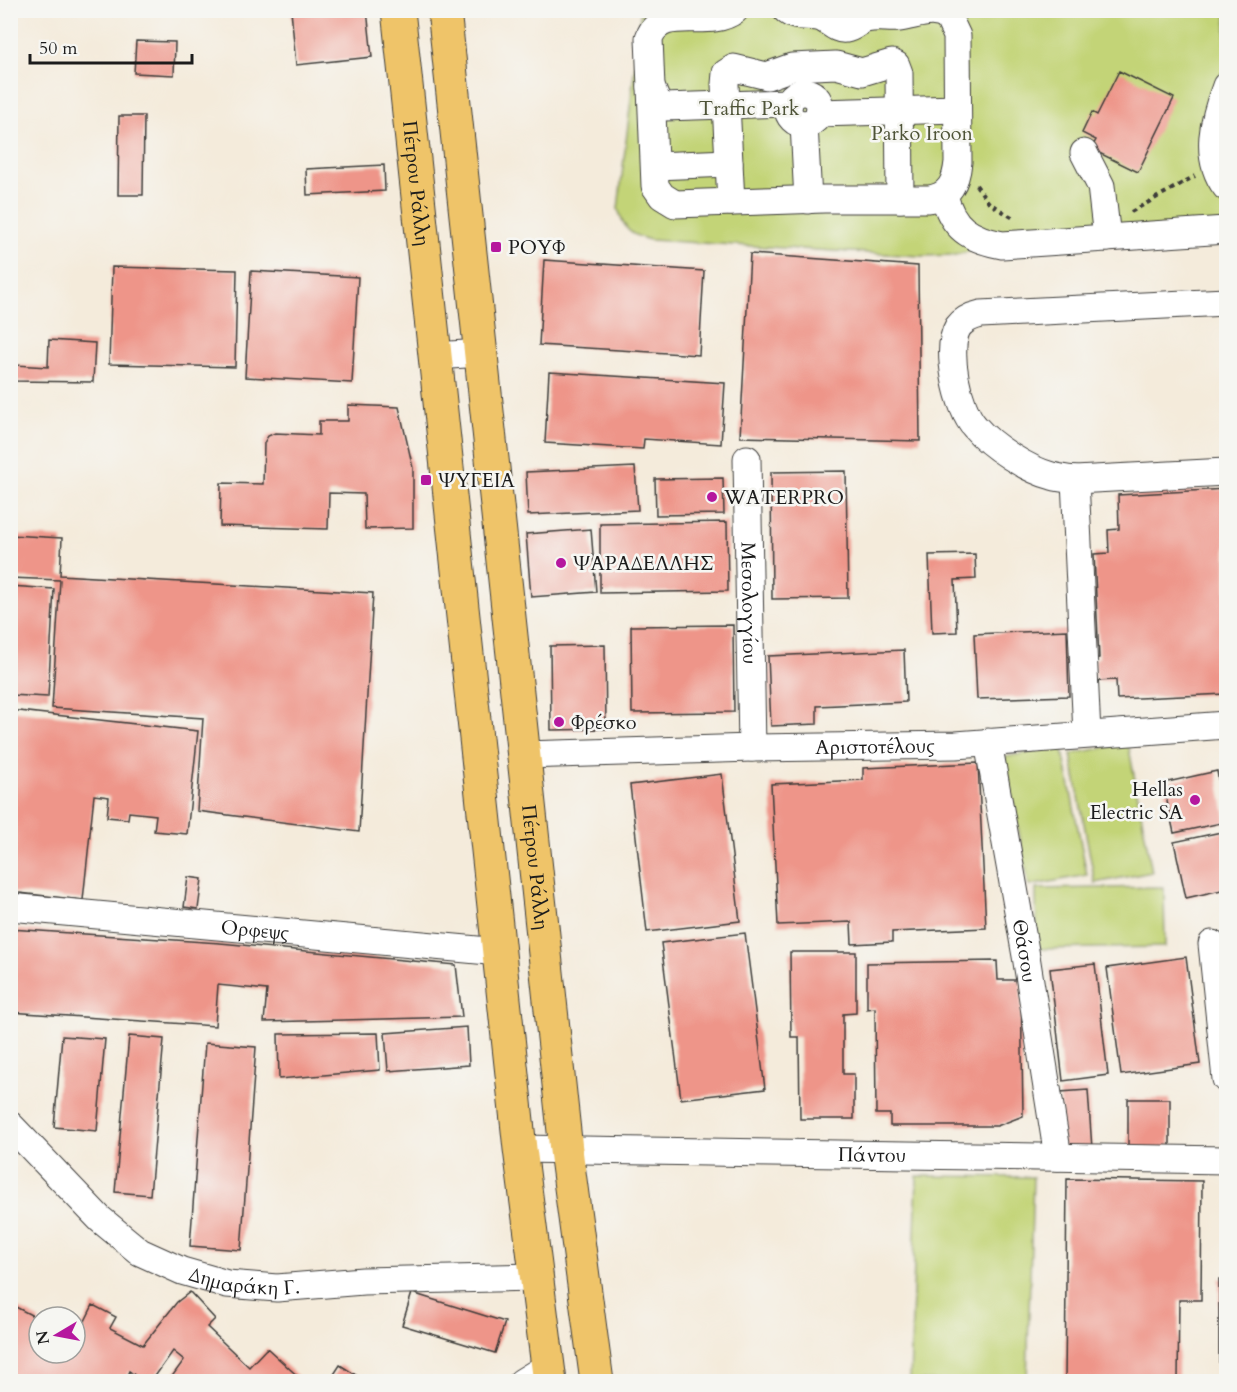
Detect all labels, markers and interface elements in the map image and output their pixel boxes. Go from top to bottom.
scale bar [30,27,192,65]
text: 50 m [39,36,78,61]
park label: Traffic Park [699,95,800,122]
street label: Πέτρου Ράλλη [396,119,436,247]
park label: Parko Iroon [871,120,974,147]
place label: ΡΟΥΦ [508,234,565,261]
marker: ΡΟΥΦ [489,240,503,254]
place label: ΨΥΓΕΙΑ [438,467,516,494]
marker: ΨΥΓΕΙΑ [419,473,433,487]
place label: WATERPRO [723,484,844,511]
marker: WATERPRO [705,490,719,504]
street label: Μεσολογγίου [734,542,764,664]
place label: ΨΑΡΑΔΕΛΛΗΣ [573,550,714,577]
marker: ΨΑΡΑΔΕΛΛΗΣ [554,556,568,570]
place label: Φρέσκο [571,709,637,736]
marker: Φρέσκο [552,715,566,729]
street label: Αριστοτέλους [815,732,935,761]
place label: Hellas Electric SA [1089,776,1184,826]
marker: Hellas Electric SA [1188,793,1202,807]
street label: Πέτρου Ράλλη [515,803,555,931]
street label: Ορφεψς [220,913,291,947]
street label: Θάσου [1006,917,1043,984]
street label: Πάντου [838,1141,906,1169]
street label: Δημαράκη Γ. [186,1261,301,1302]
north arrow [27,1305,87,1365]
text: N [31,1329,55,1346]

